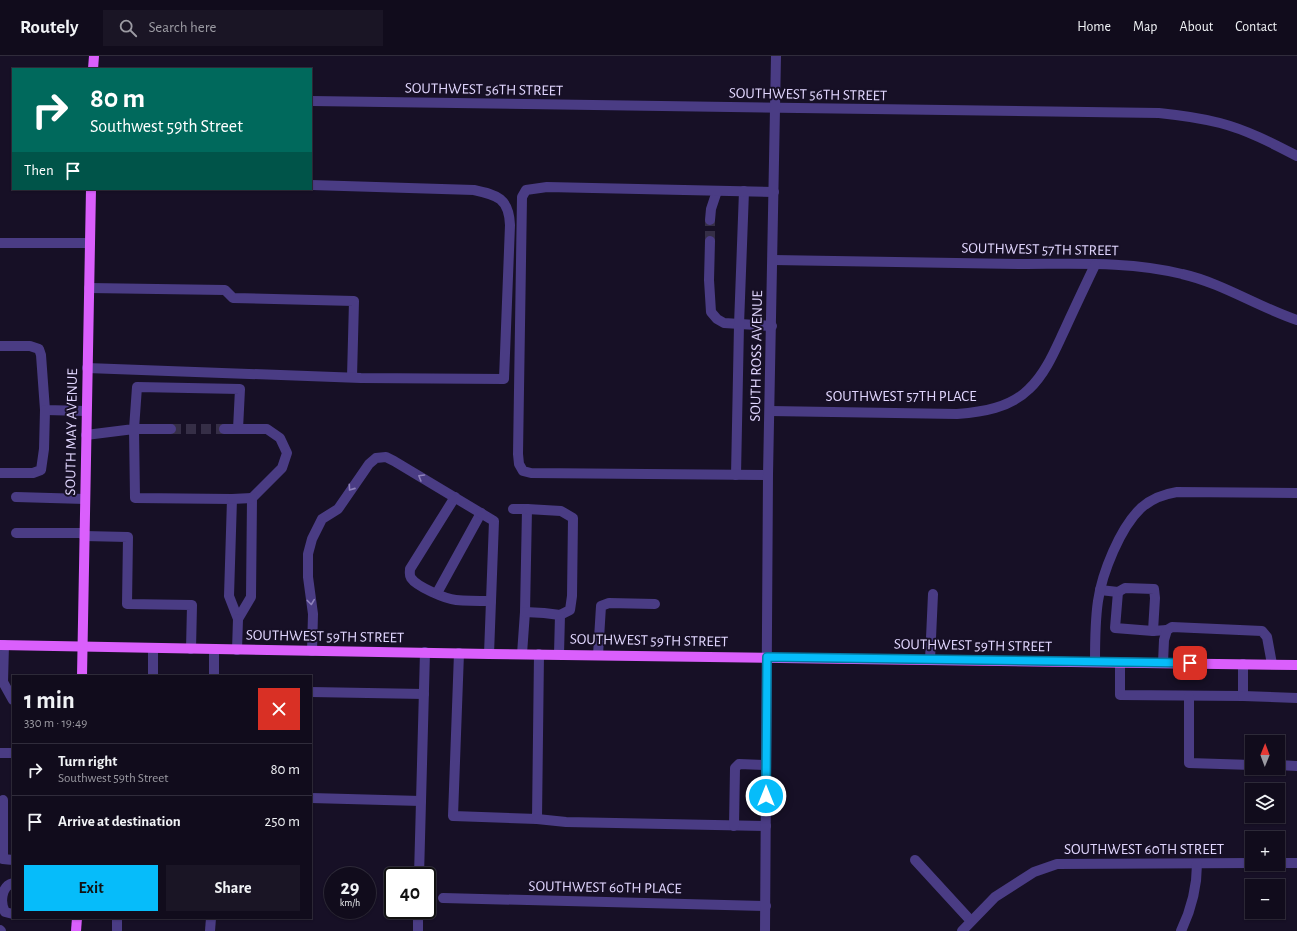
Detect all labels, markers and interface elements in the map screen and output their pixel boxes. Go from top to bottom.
search box [103,10,383,46]
icon: search [117,17,139,39]
text: Routely [20,18,79,37]
text: Search here [149,20,216,35]
text: Home [1077,20,1111,34]
text: Map [1133,20,1157,34]
text: About [1179,20,1213,34]
text: Contact [1235,20,1277,34]
street label: SOUTHWEST 56TH STREET [405,81,564,98]
icon: right [24,84,76,136]
text: 80 m [90,85,145,113]
street label: SOUTHWEST 56TH STREET [729,86,888,103]
text: Southwest 59th Street [90,118,243,136]
icon: arrive [62,160,84,182]
text: Then [24,163,54,178]
street label: SOUTHWEST 57TH STREET [961,241,1120,258]
street label: SOUTH ROSS AVENUE [748,290,765,422]
street label: SOUTH MAY AVENUE [63,368,80,496]
street label: SOUTHWEST 57TH PLACE [826,389,976,404]
one-way arrow [418,474,425,481]
one-way arrow [348,484,356,491]
one-way arrow [307,599,316,605]
street label: SOUTHWEST 59TH STREET [246,628,405,645]
street label: SOUTHWEST 59TH STREET [570,632,729,649]
street label: SOUTHWEST 59TH STREET [894,637,1053,654]
pin [1173,646,1207,680]
icon: arrive [1179,652,1201,674]
button: close [258,688,300,730]
text: 1 min [24,689,75,713]
text: 330 m · 19:49 [24,717,87,730]
north arrow [1245,735,1285,775]
map controls [1245,735,1285,919]
text: Turn right [58,754,117,769]
icon: right [24,759,46,781]
text: 80 m [270,762,300,777]
text: Southwest 59th Street [58,772,168,785]
position arrow [745,775,787,817]
button: layers [1245,783,1285,823]
icon: arrive [24,811,46,833]
text: Arrive at destination [58,814,181,829]
text: 250 m [265,814,300,829]
button: + [1245,831,1285,871]
street label: SOUTHWEST 60TH STREET [1064,842,1225,857]
button: Exit [24,865,158,911]
button: Share [166,865,300,911]
speed limit sign: 40 [384,867,436,919]
text: 29 [340,878,360,898]
street label: SOUTHWEST 60TH PLACE [528,879,682,896]
button: − [1245,879,1285,919]
text: km/h [340,898,360,908]

